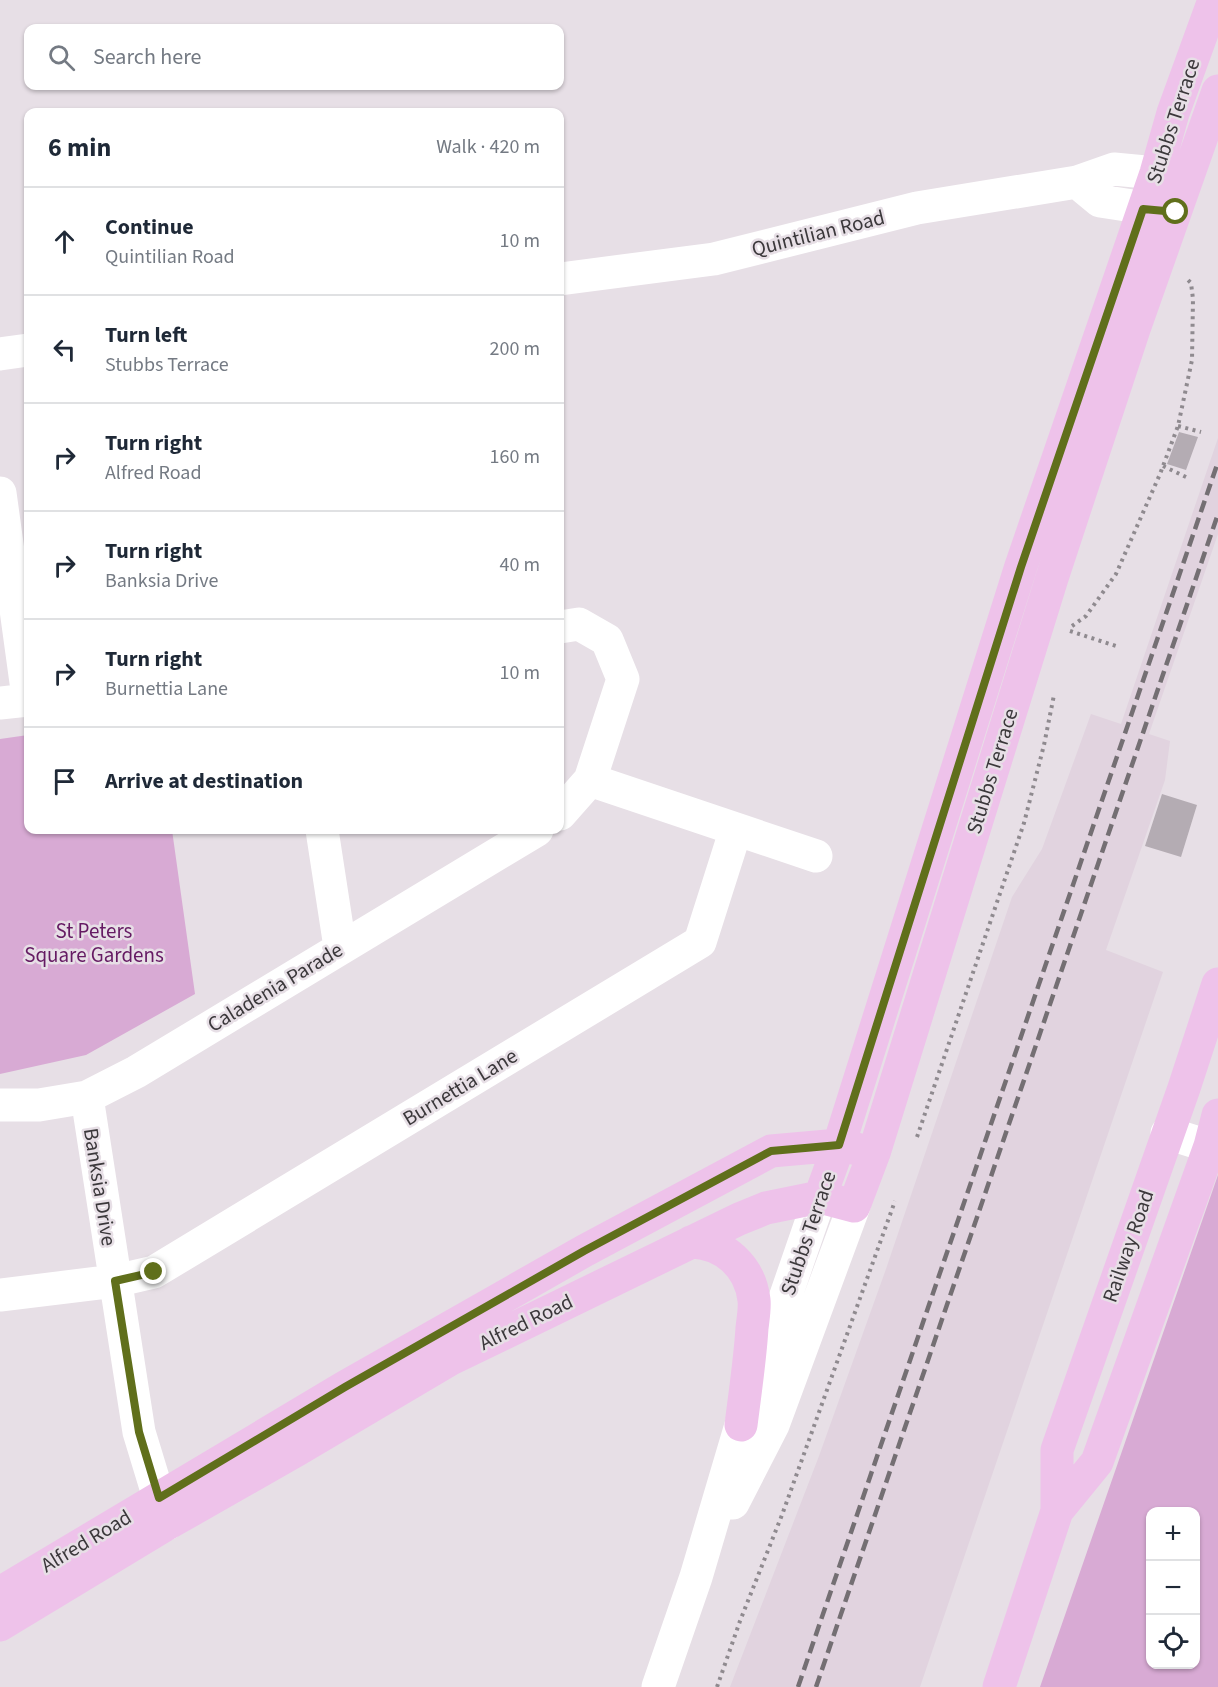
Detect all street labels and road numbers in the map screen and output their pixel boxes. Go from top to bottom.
street label: Stubbs Terrace [1139,55,1207,187]
street label: Quintilian Road [748,202,888,264]
street label: Stubbs Terrace [959,704,1025,838]
street label: Caladenia Parade [202,935,348,1039]
street label: Burnettia Lane [397,1041,523,1133]
street label: Banksia Drive [76,1126,124,1248]
street label: Stubbs Terrace [773,1167,843,1299]
street label: Railway Road [1095,1186,1161,1306]
street label: Alfred Road [474,1286,578,1358]
street label: Alfred Road [35,1502,137,1580]

